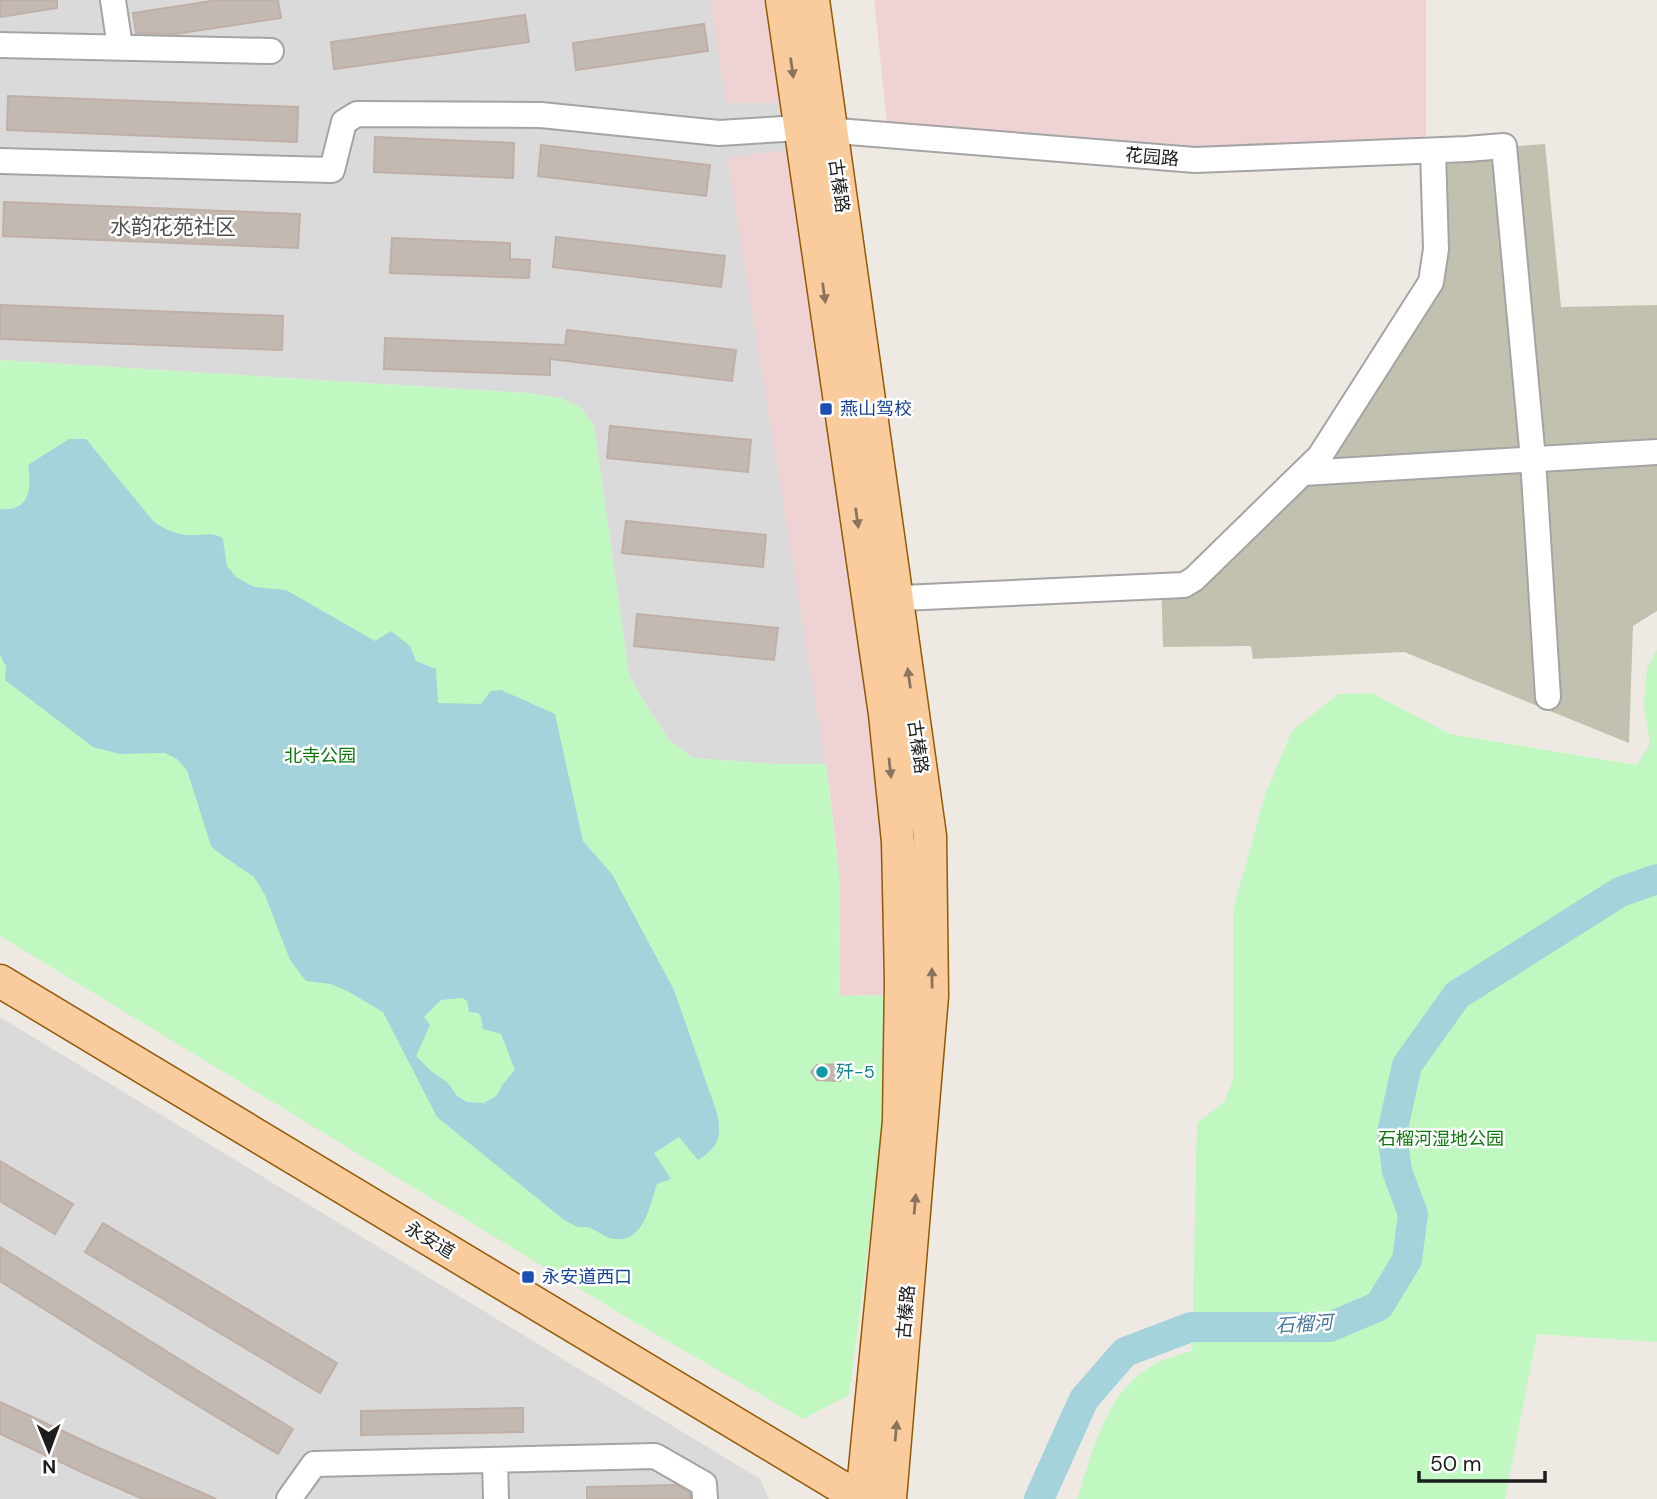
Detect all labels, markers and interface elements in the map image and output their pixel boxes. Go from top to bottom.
one-way arrow [786,57,797,79]
street label: 花园路 [1124,143,1180,171]
street label: 古榛路 [823,158,855,214]
district label: 水韵花苑社区 [110,213,236,241]
one-way arrow [819,282,830,304]
place label: 燕山驾校 [840,397,912,421]
marker: 燕山驾校 [818,401,834,417]
one-way arrow [851,507,862,529]
one-way arrow [903,667,914,689]
street label: 古榛路 [902,719,934,775]
park label: 北寺公园 [284,744,356,768]
one-way arrow [885,757,896,779]
one-way arrow [926,966,938,988]
place label: 歼-5 [836,1060,875,1084]
marker: 歼-5 [814,1064,830,1080]
park label: 石榴河湿地公园 [1378,1127,1504,1151]
one-way arrow [910,1193,921,1215]
street label: 永安道 [401,1216,459,1264]
place label: 永安道西口 [542,1265,632,1289]
marker: 永安道西口 [520,1269,536,1285]
street label: 古榛路 [892,1284,920,1340]
water label: 石榴河 [1275,1309,1337,1338]
north arrow [14,1415,84,1485]
one-way arrow [891,1420,902,1442]
scale bar [1419,1440,1545,1484]
text: 50 m [1430,1450,1481,1478]
text: N [42,1454,56,1479]

